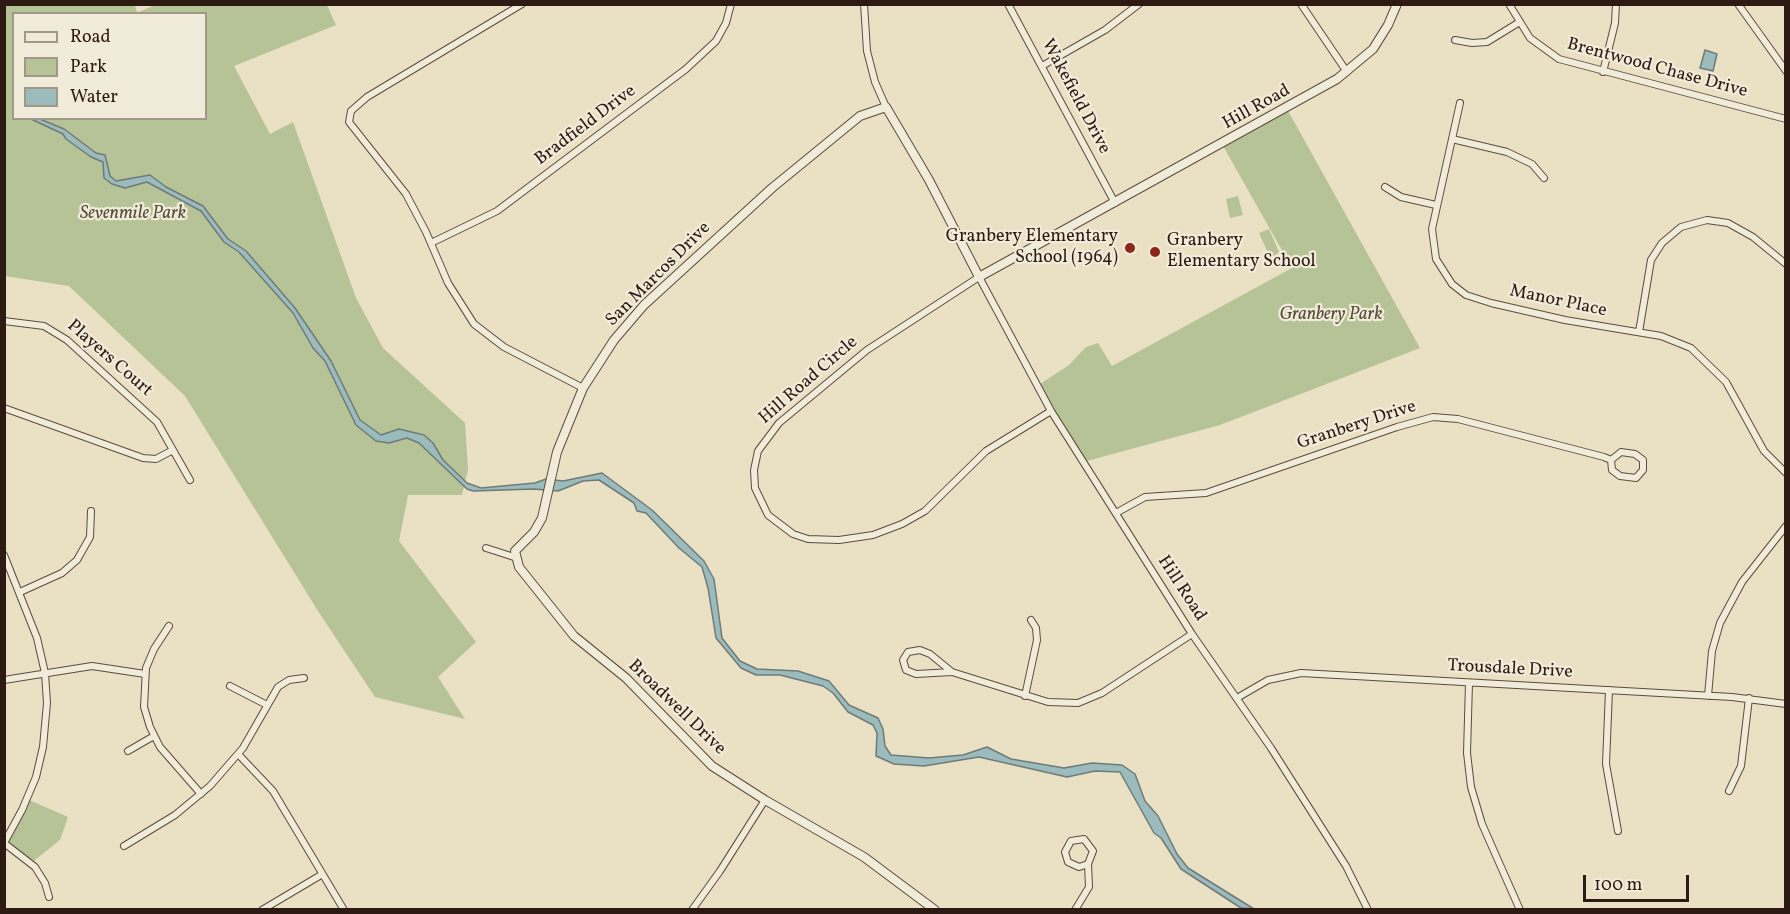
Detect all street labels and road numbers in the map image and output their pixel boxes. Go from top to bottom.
street label: Brentwood Chase Drive [1564,34,1750,104]
street label: Wakefield Drive [1036,36,1114,158]
street label: Bradfield Drive [531,81,641,171]
street label: Hill Road [1219,81,1295,135]
street label: San Marcos Drive [602,218,716,332]
street label: Manor Place [1508,281,1608,323]
street label: Players Court [62,316,156,402]
street label: Hill Road Circle [755,332,863,430]
street label: Granbery Drive [1295,397,1419,455]
street label: Hill Road [1152,552,1210,626]
street label: Broadwell Drive [622,656,730,760]
street label: Trousdale Drive [1447,656,1573,684]

